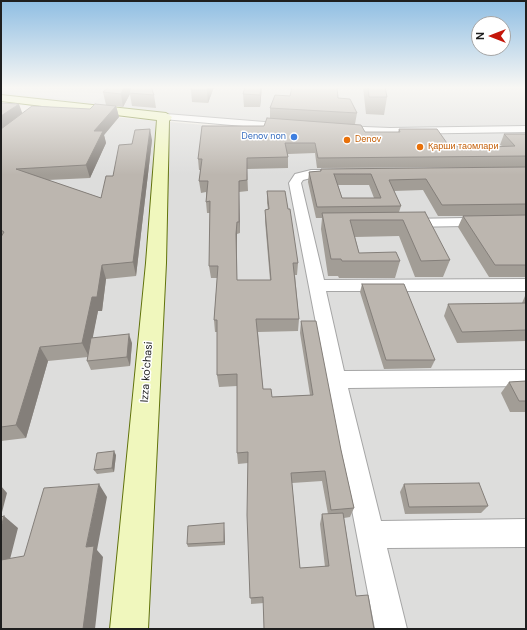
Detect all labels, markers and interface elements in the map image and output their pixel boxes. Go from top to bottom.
north arrow [471,16,511,56]
text: N [473,32,487,40]
place label: Denov non [242,132,286,142]
marker: Denov non [289,132,299,142]
marker: Denov [342,135,352,145]
place label: Denov [355,135,381,145]
marker: Қарши таомлари [415,142,425,152]
place label: Қарши таомлари [428,142,498,152]
street label: Izza ko'chasi [138,341,156,403]

